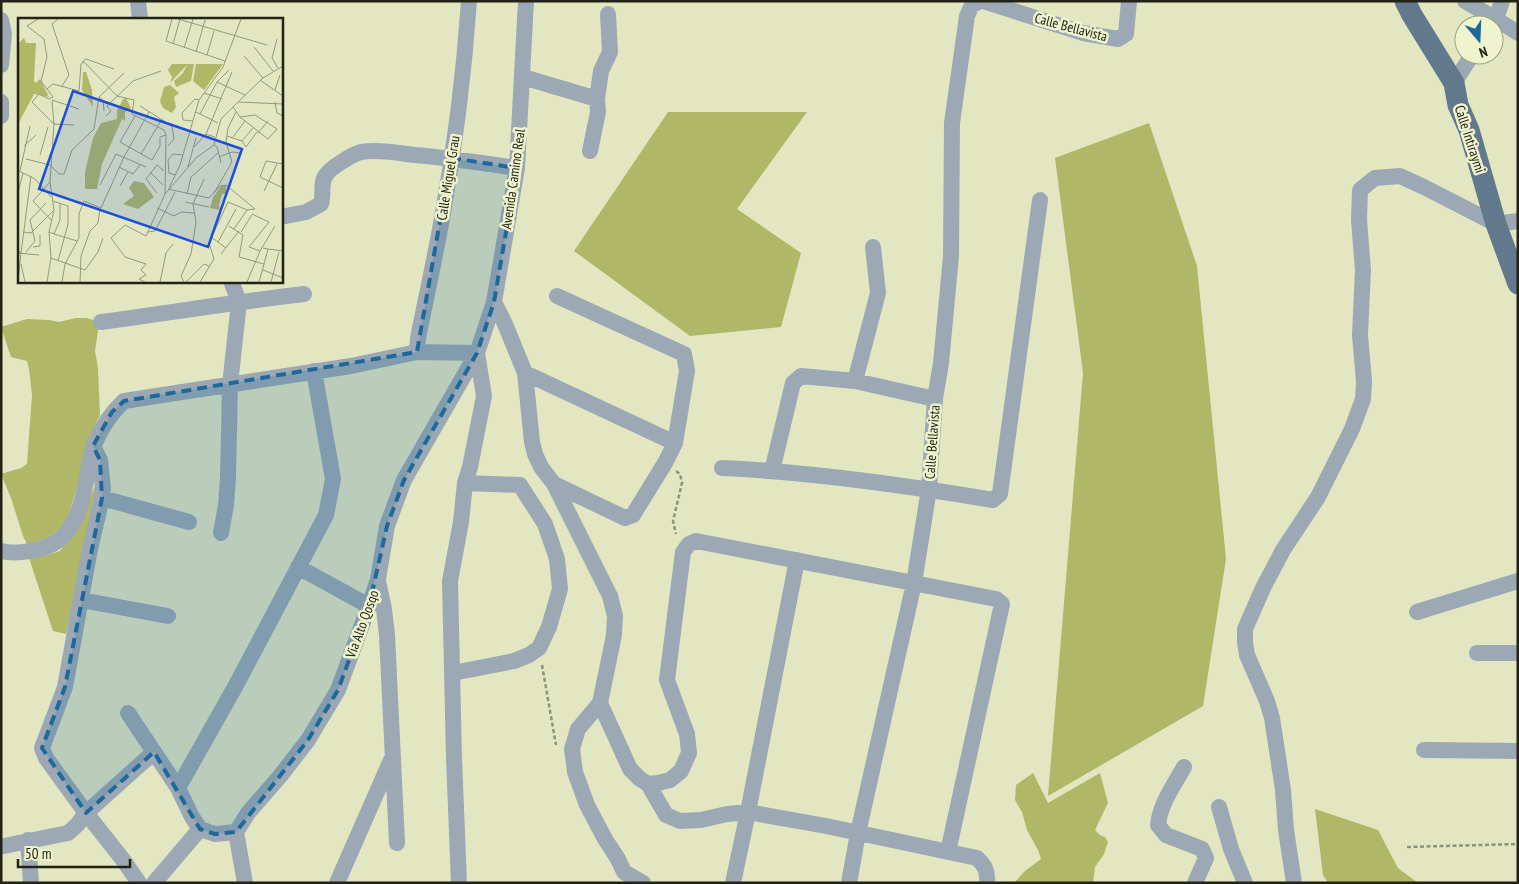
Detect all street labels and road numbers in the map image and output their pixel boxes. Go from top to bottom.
street label: Calle Bellavista [1033,9,1109,45]
street label: Calle Intiraymi [1451,103,1489,175]
street label: Avenida Camino Real [497,127,529,230]
street label: Calle Miguel Grau [432,134,464,222]
street label: Calle Bellavista [920,404,944,480]
street label: Via Alto Qosqo [341,588,383,661]

